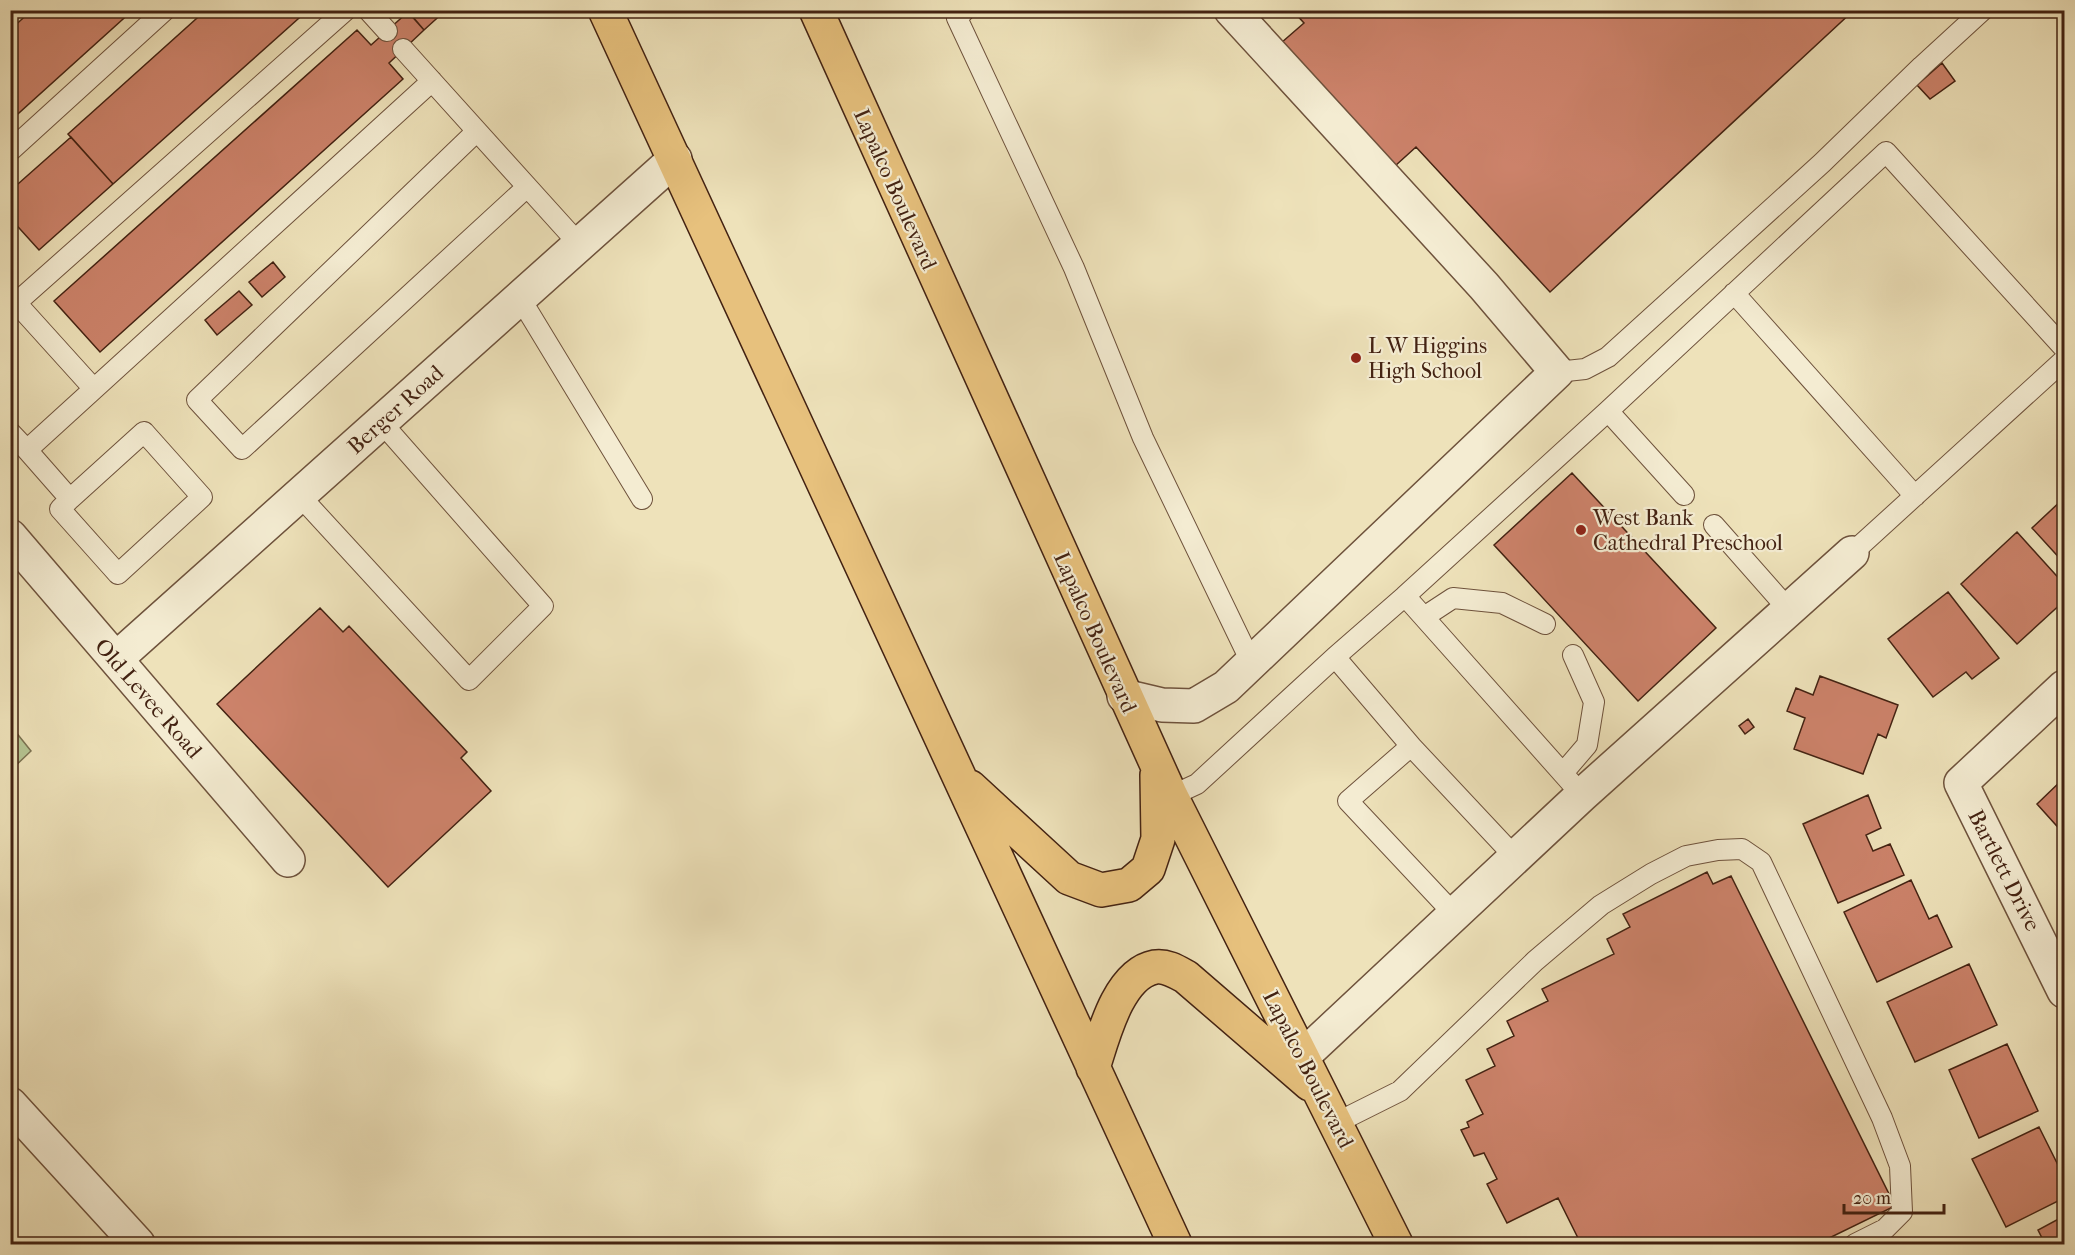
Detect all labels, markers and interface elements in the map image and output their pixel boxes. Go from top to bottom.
street label: Lapalco Boulevard [848,105,943,275]
place label: L W Higgins High School [1368,333,1487,384]
marker: L W Higgins High School [1349,351,1363,365]
street label: Berger Road [342,359,450,460]
place label: West Bank Cathedral Preschool [1592,505,1783,556]
marker: West Bank Cathedral Preschool [1574,523,1588,537]
street label: Lapalco Boulevard [1048,548,1143,718]
street label: Old Levee Road [89,633,208,765]
street label: Bartlett Drive [1962,805,2046,936]
street label: Lapalco Boulevard [1257,986,1360,1154]
scale bar [1844,1177,1944,1215]
text: 20 m [1853,1188,1891,1209]

